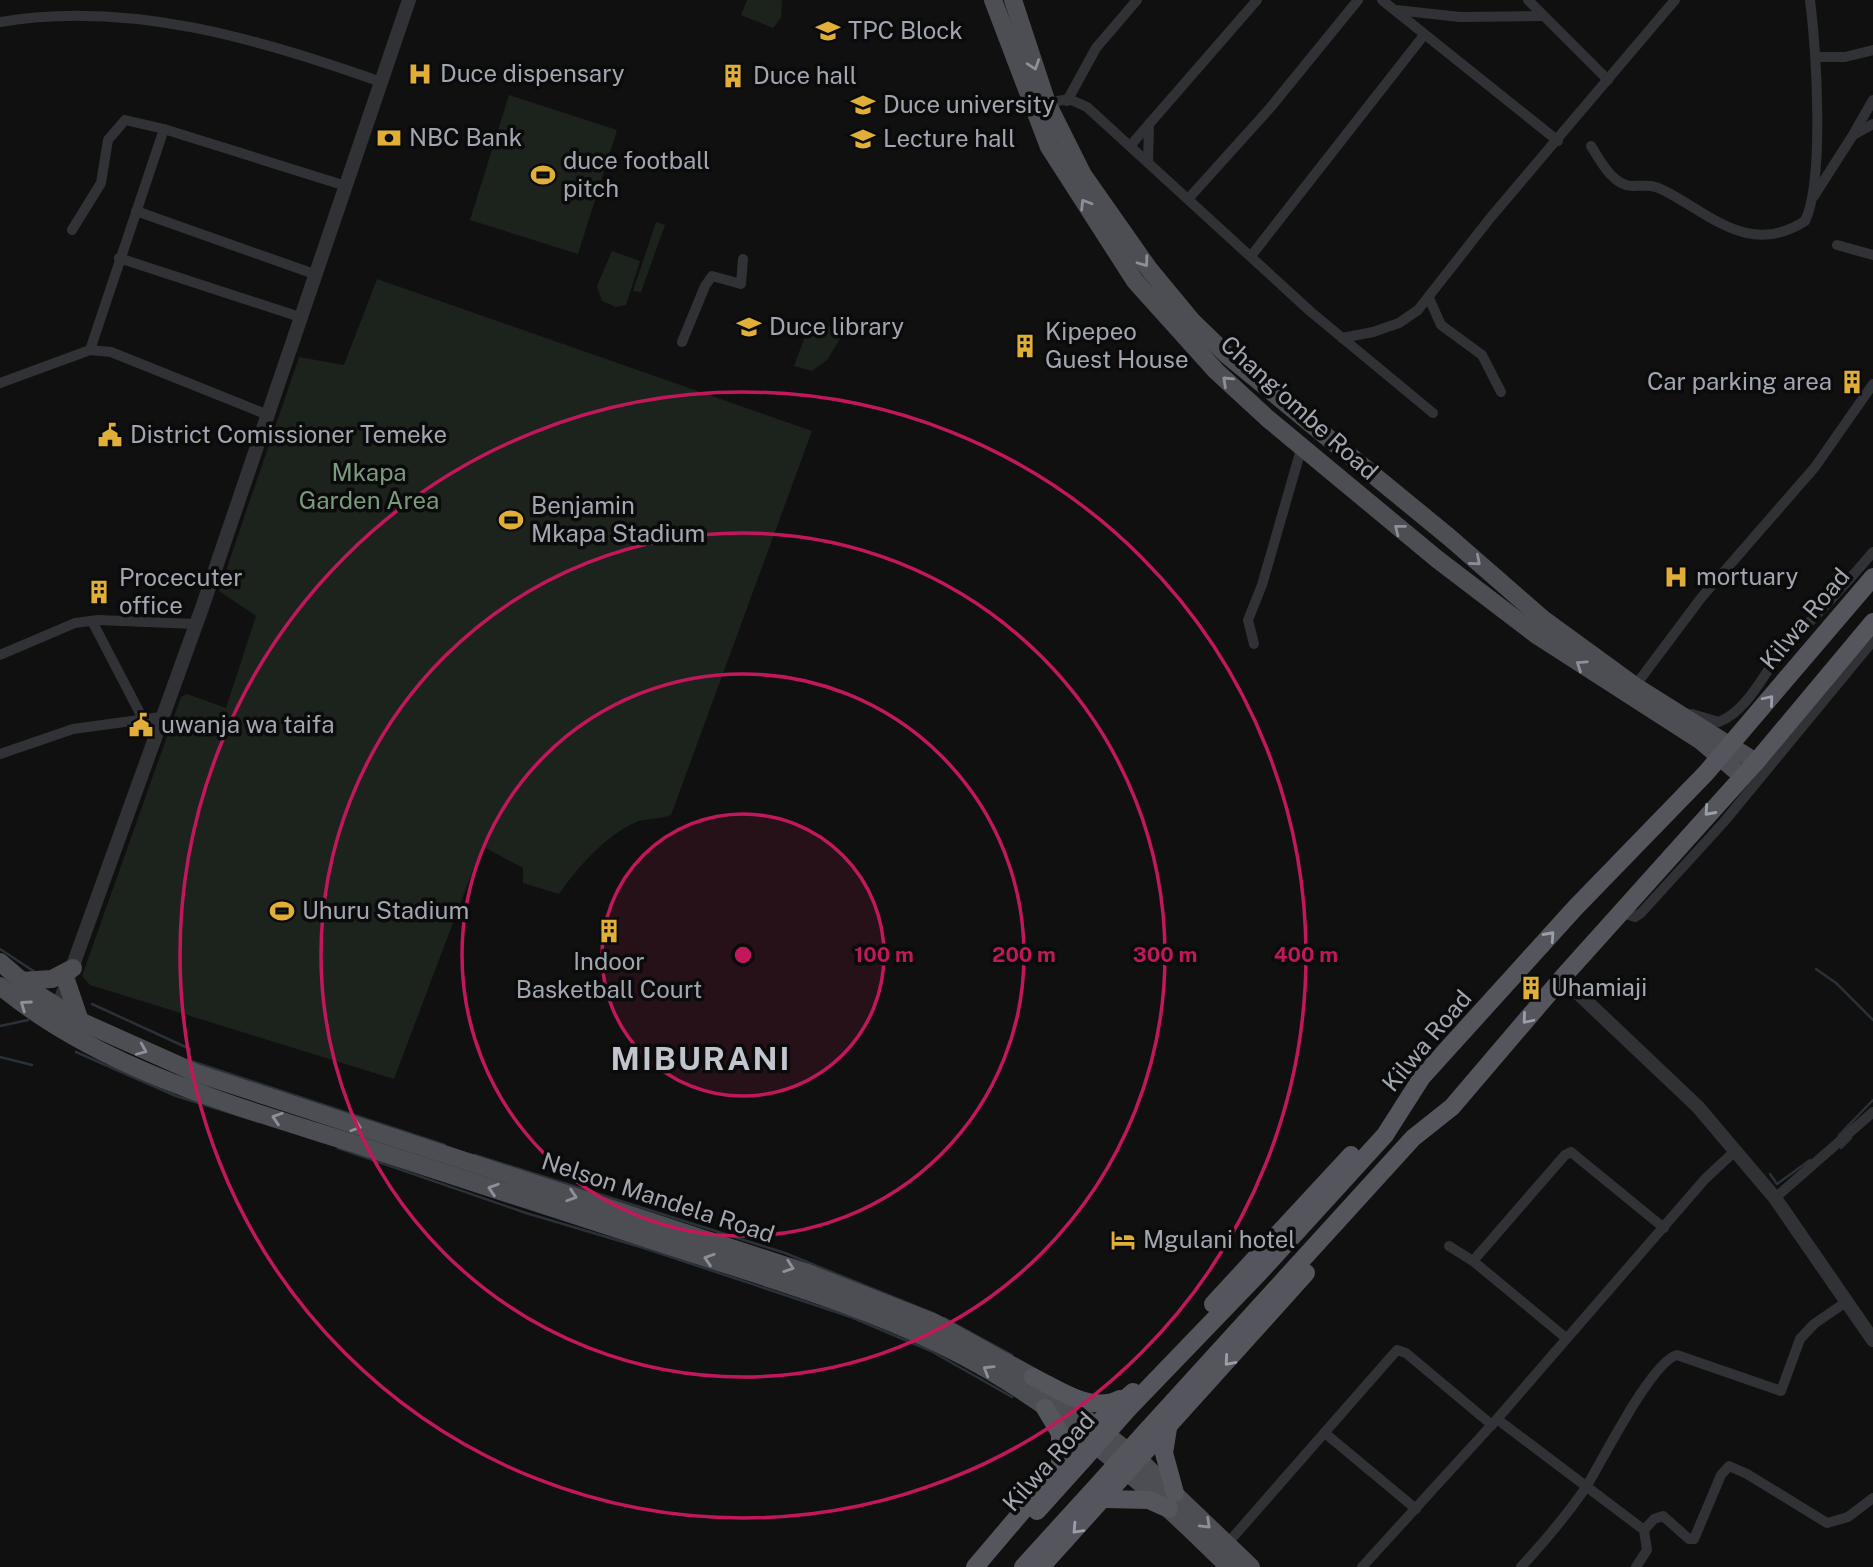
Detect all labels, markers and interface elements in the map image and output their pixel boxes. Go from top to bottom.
place label: TPC Block [848,16,963,44]
school or university icon: TPC Block [814,17,842,45]
one-way arrow [1026,58,1041,70]
place label: Duce dispensary [440,59,625,87]
hospital icon: Duce dispensary [406,60,434,88]
place label: Duce hall [753,61,857,89]
building icon: Duce hall [719,62,747,90]
place label: Duce university [883,90,1055,118]
school or university icon: Duce university [849,91,877,119]
place label: NBC Bank [409,123,522,151]
bank icon: NBC Bank [375,124,403,152]
place label: Lecture hall [883,124,1016,152]
school or university icon: Lecture hall [849,125,877,153]
place label: duce football pitch [563,146,710,202]
sports icon: duce football pitch [529,161,557,189]
one-way arrow [1080,199,1093,212]
one-way arrow [1136,254,1148,267]
place label: Duce library [769,312,904,340]
school or university icon: Duce library [735,313,763,341]
place label: Kipepeo Guest House [1045,317,1189,373]
street label: Chang'ombe Road [1215,329,1384,485]
building icon: Kipepeo Guest House [1011,332,1039,360]
place label: Car parking area [1647,367,1832,395]
building icon: Car parking area [1838,368,1866,396]
one-way arrow [1222,376,1235,389]
place label: District Comissioner Temeke [130,420,447,448]
public building icon: District Comissioner Temeke [96,421,124,449]
park label: Mkapa Garden Area [299,458,439,514]
place label: Benjamin Mkapa Stadium [531,491,705,547]
sports icon: Benjamin Mkapa Stadium [497,506,525,534]
one-way arrow [1395,524,1407,537]
one-way arrow [1468,553,1481,565]
place label: mortuary [1696,562,1798,590]
street label: Kilwa Road [1754,562,1855,675]
place label: Procecuter office [119,563,243,619]
hospital icon: mortuary [1662,563,1690,591]
building icon: Procecuter office [85,578,113,606]
one-way arrow [1576,660,1589,673]
one-way arrow [1761,695,1773,708]
place label: uwanja wa taifa [161,710,335,738]
public building icon: uwanja wa taifa [127,711,155,739]
one-way arrow [1705,803,1717,816]
place label: Uhuru Stadium [302,896,469,924]
sports icon: Uhuru Stadium [268,897,296,925]
building icon: Indoor Basketball Court [595,917,623,945]
one-way arrow [1542,931,1554,944]
text: 100 m [854,942,914,967]
text: 200 m [992,942,1056,967]
text: 300 m [1133,942,1197,967]
text: 400 m [1274,942,1338,967]
centre of rings [731,943,755,967]
place label: Indoor Basketball Court [516,947,702,1003]
place label: Uhamiaji [1551,973,1647,1001]
building icon: Uhamiaji [1517,974,1545,1002]
street label: Kilwa Road [1376,984,1477,1097]
one-way arrow [20,1001,33,1013]
one-way arrow [1523,1011,1535,1024]
district label: MIBURANI [611,1040,791,1077]
one-way arrow [134,1042,147,1056]
one-way arrow [271,1112,283,1127]
one-way arrow [349,1118,361,1133]
street label: Nelson Mandela Road [538,1146,778,1248]
one-way arrow [487,1182,499,1197]
one-way arrow [566,1188,578,1203]
place label: Mgulani hotel [1143,1225,1296,1253]
hotel icon: Mgulani hotel [1109,1226,1137,1254]
one-way arrow [704,1253,716,1267]
one-way arrow [782,1258,794,1273]
one-way arrow [1225,1353,1237,1366]
one-way arrow [983,1366,996,1379]
street label: Kilwa Road [996,1406,1100,1517]
one-way arrow [1198,1516,1211,1529]
one-way arrow [1072,1521,1085,1534]

